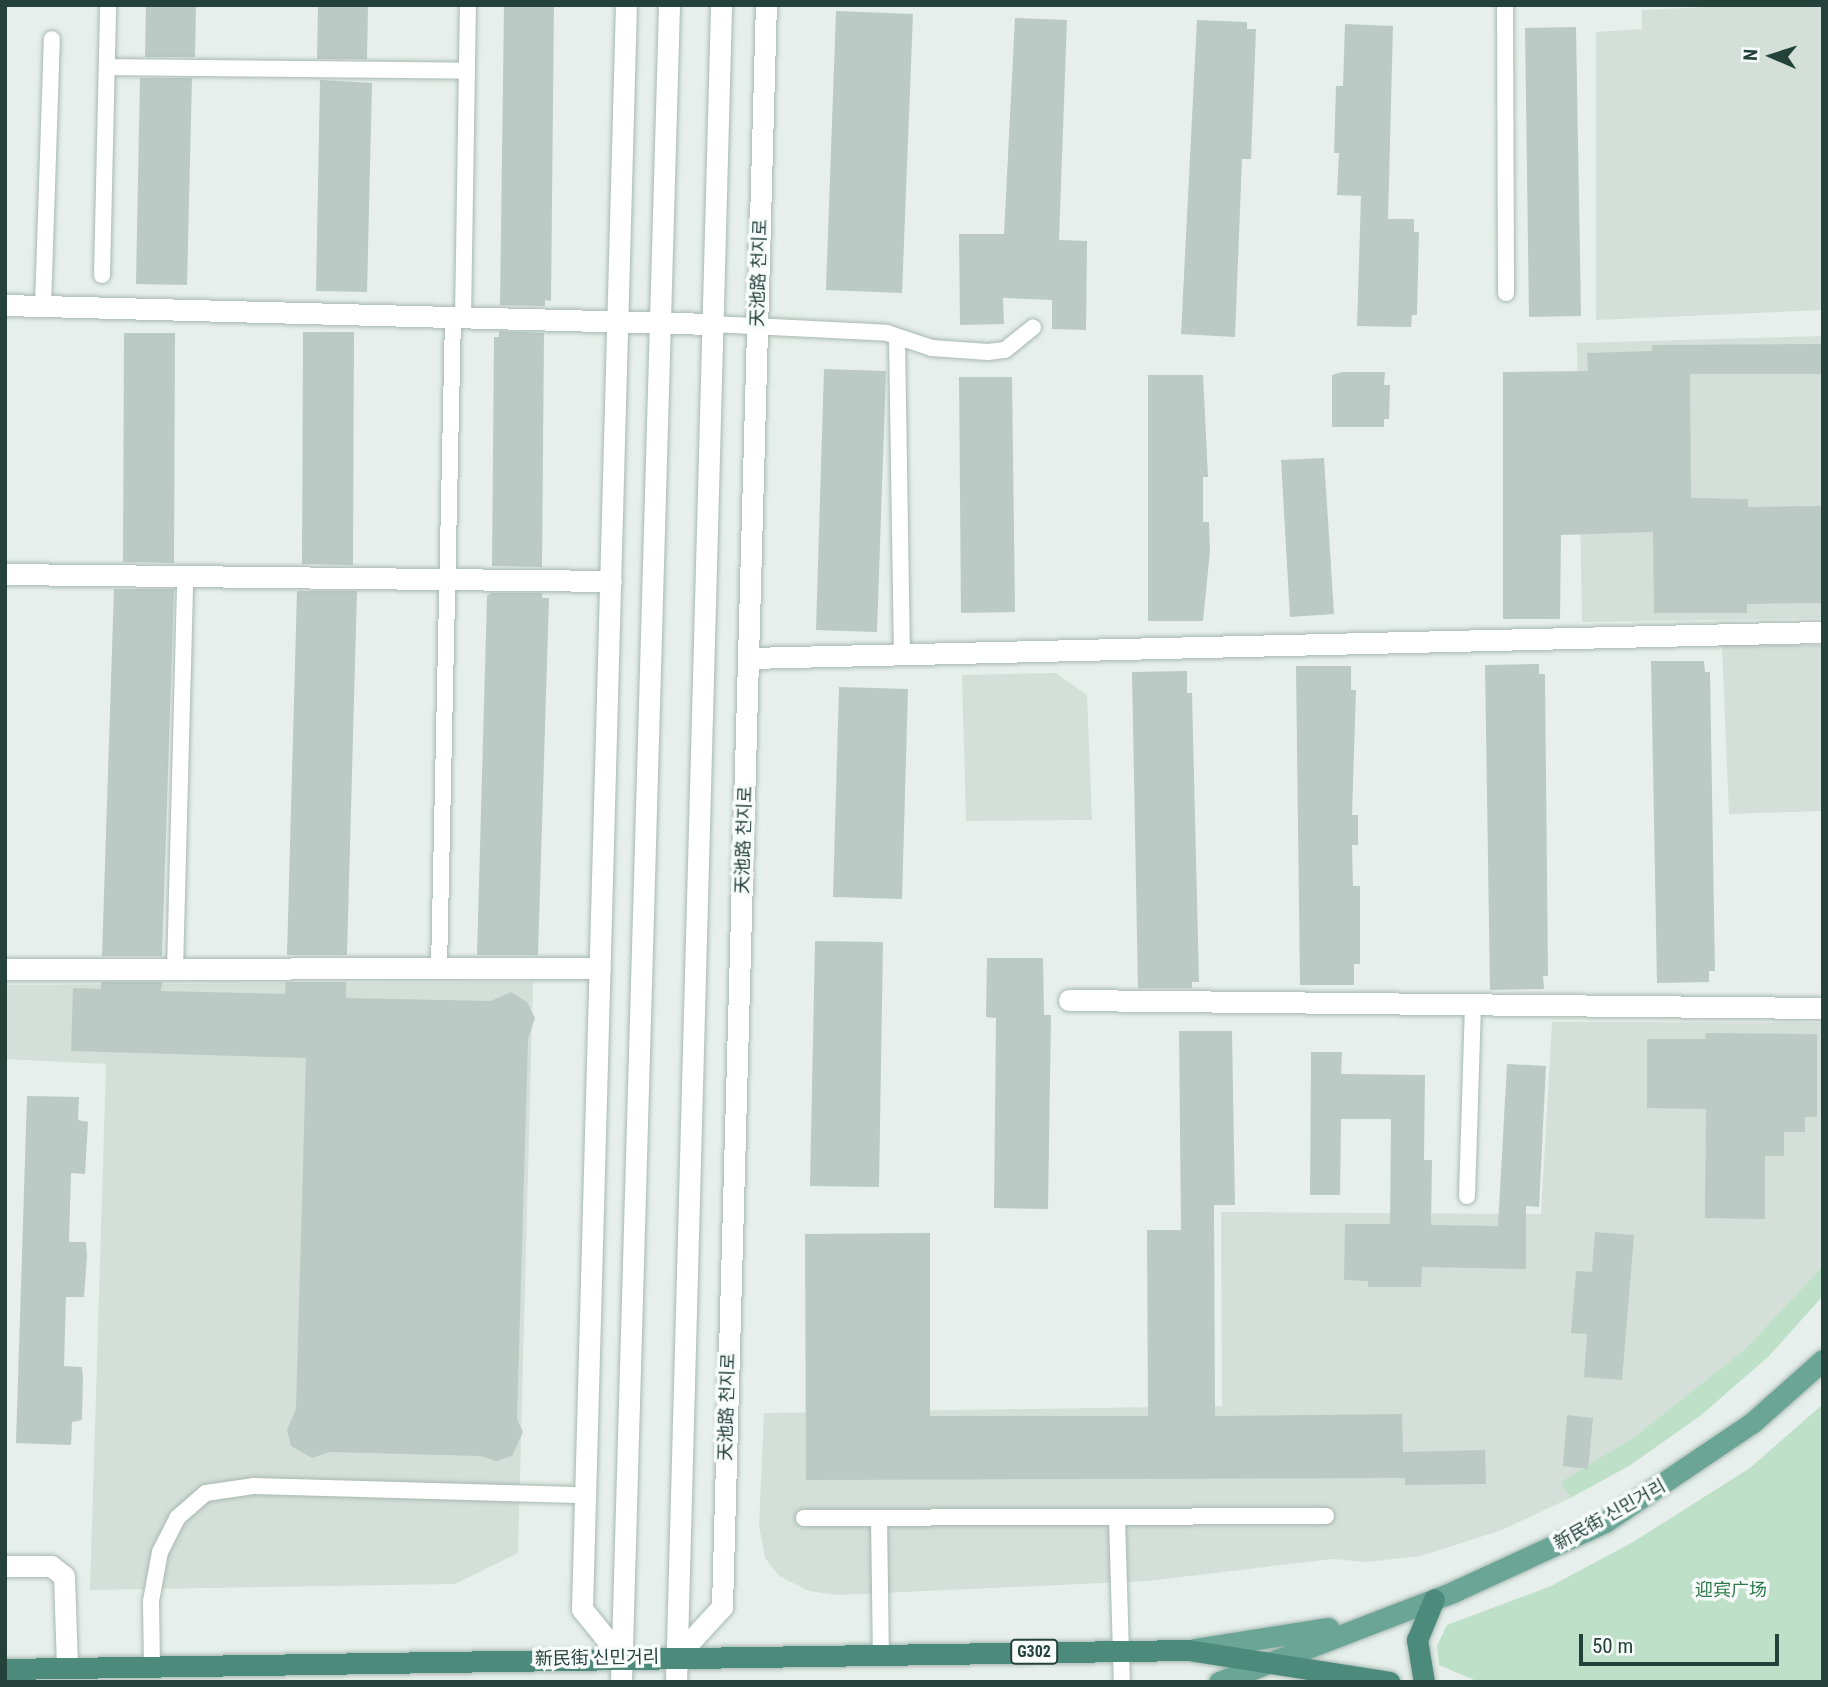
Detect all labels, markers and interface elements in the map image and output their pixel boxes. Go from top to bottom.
north arrow [1737,21,1807,91]
text: N [1739,48,1762,61]
street label: 天池路 천지로 [746,219,772,327]
street label: 天池路 천지로 [731,786,757,894]
street label: 天池路 천지로 [714,1353,740,1461]
street label: 新民街 신민거리 [1550,1475,1670,1555]
park label: 迎宾广场 [1695,1579,1767,1601]
scale bar [1583,1620,1783,1664]
text: 50 m [1592,1634,1633,1658]
road number: G302 [1010,1640,1058,1664]
street label: 新民街 신민거리 [535,1646,659,1670]

